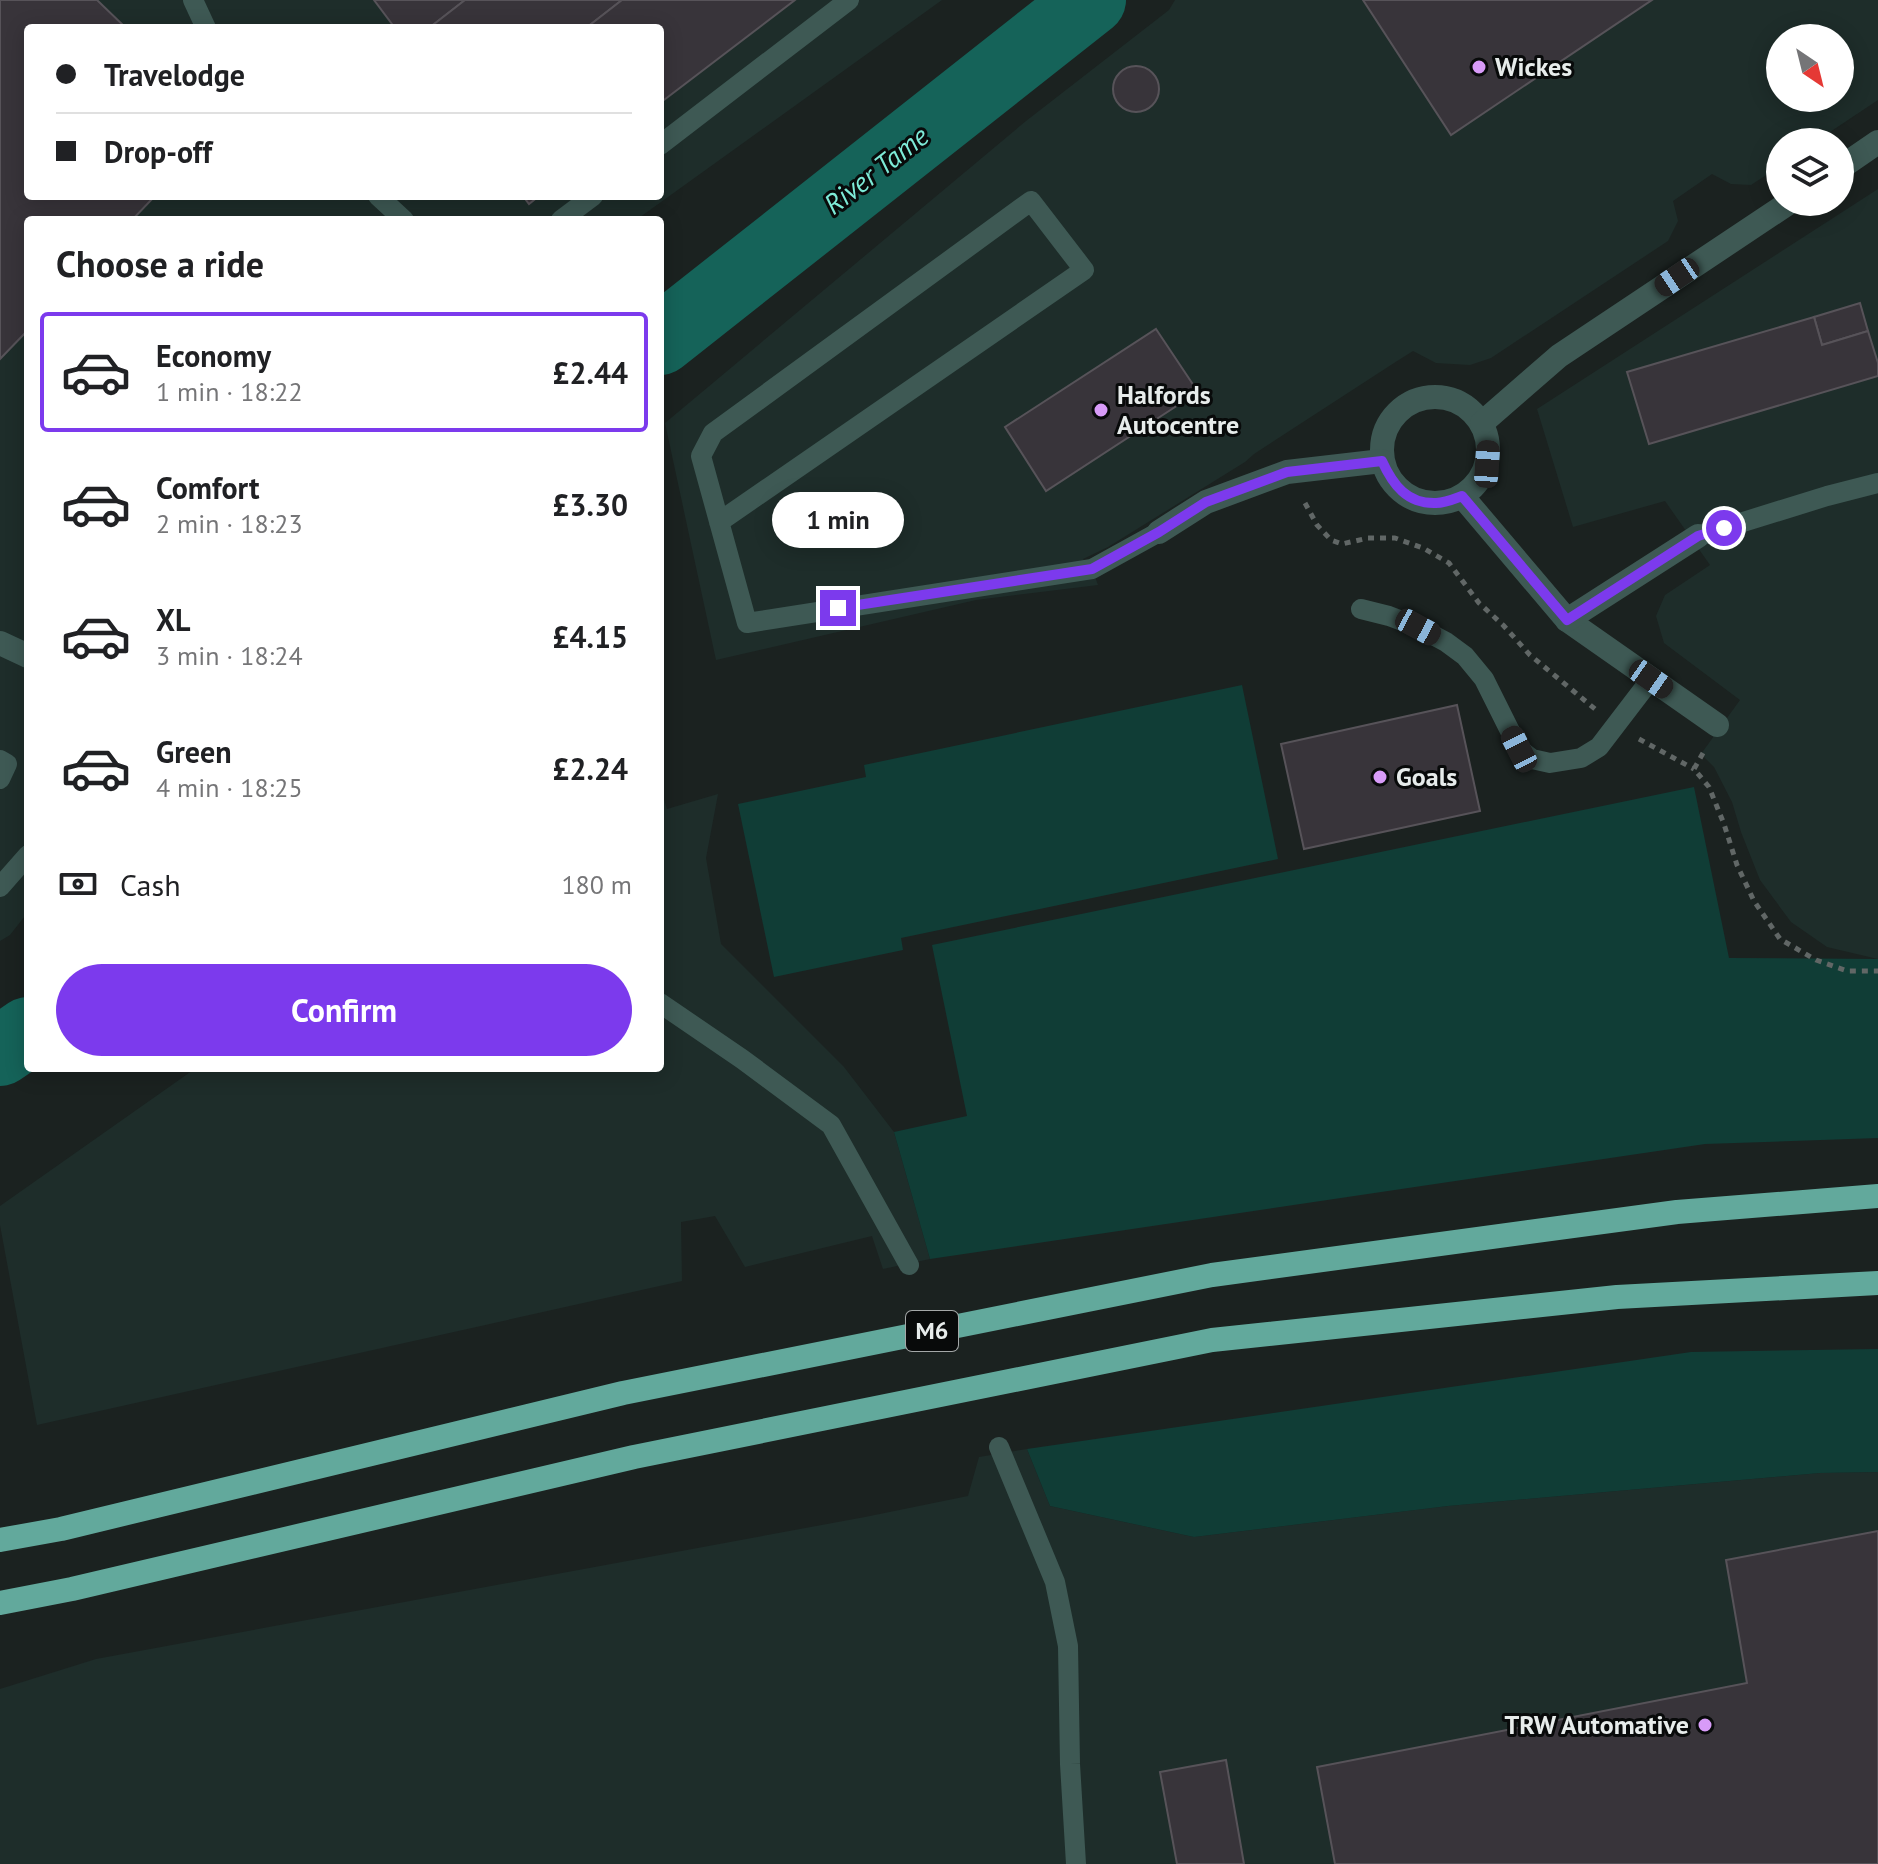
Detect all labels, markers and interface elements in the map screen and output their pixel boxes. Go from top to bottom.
north arrow [1766,24,1854,112]
map controls [1766,24,1854,216]
place label: Wickes [1495,50,1572,83]
text: Travelodge [104,55,245,94]
marker: Wickes [1470,58,1488,76]
water label: River Tame [816,117,936,222]
button: layers [1766,128,1854,216]
text: Drop-off [104,132,212,171]
text: Choose a ride [56,240,264,287]
car [1650,254,1704,300]
icon: car [60,336,132,408]
text: Economy [156,336,271,375]
text: £2.44 [553,353,628,392]
text: 1 min · 18:22 [156,375,303,408]
place label: Halfords Autocentre [1117,378,1239,441]
marker: Halfords Autocentre [1092,401,1110,419]
car [1473,439,1501,489]
icon: car [60,468,132,540]
text: Comfort [156,468,259,507]
text: £3.30 [553,485,628,524]
callout: 1 min [772,492,904,548]
text: 1 min [806,503,870,536]
text: 2 min · 18:23 [156,507,303,540]
route start [1706,510,1742,546]
route end [820,590,856,626]
icon: car [60,600,132,672]
text: XL [156,600,190,639]
car [1391,605,1445,649]
text: £4.15 [553,617,628,656]
text: 3 min · 18:24 [156,639,303,672]
car [1624,655,1678,703]
car [1497,722,1541,776]
icon: car [60,732,132,804]
text: Green [156,732,231,771]
text: £2.24 [553,749,628,788]
place label: Goals [1396,760,1457,793]
marker: Goals [1371,768,1389,786]
text: 4 min · 18:25 [156,771,303,804]
icon: cash [56,862,100,906]
text: Cash [120,865,181,904]
text: 180 m [561,868,632,901]
button: Confirm [56,964,632,1056]
road number: M6 [906,1311,958,1351]
place label: TRW Automative [1504,1708,1689,1741]
marker: TRW Automative [1696,1716,1714,1734]

